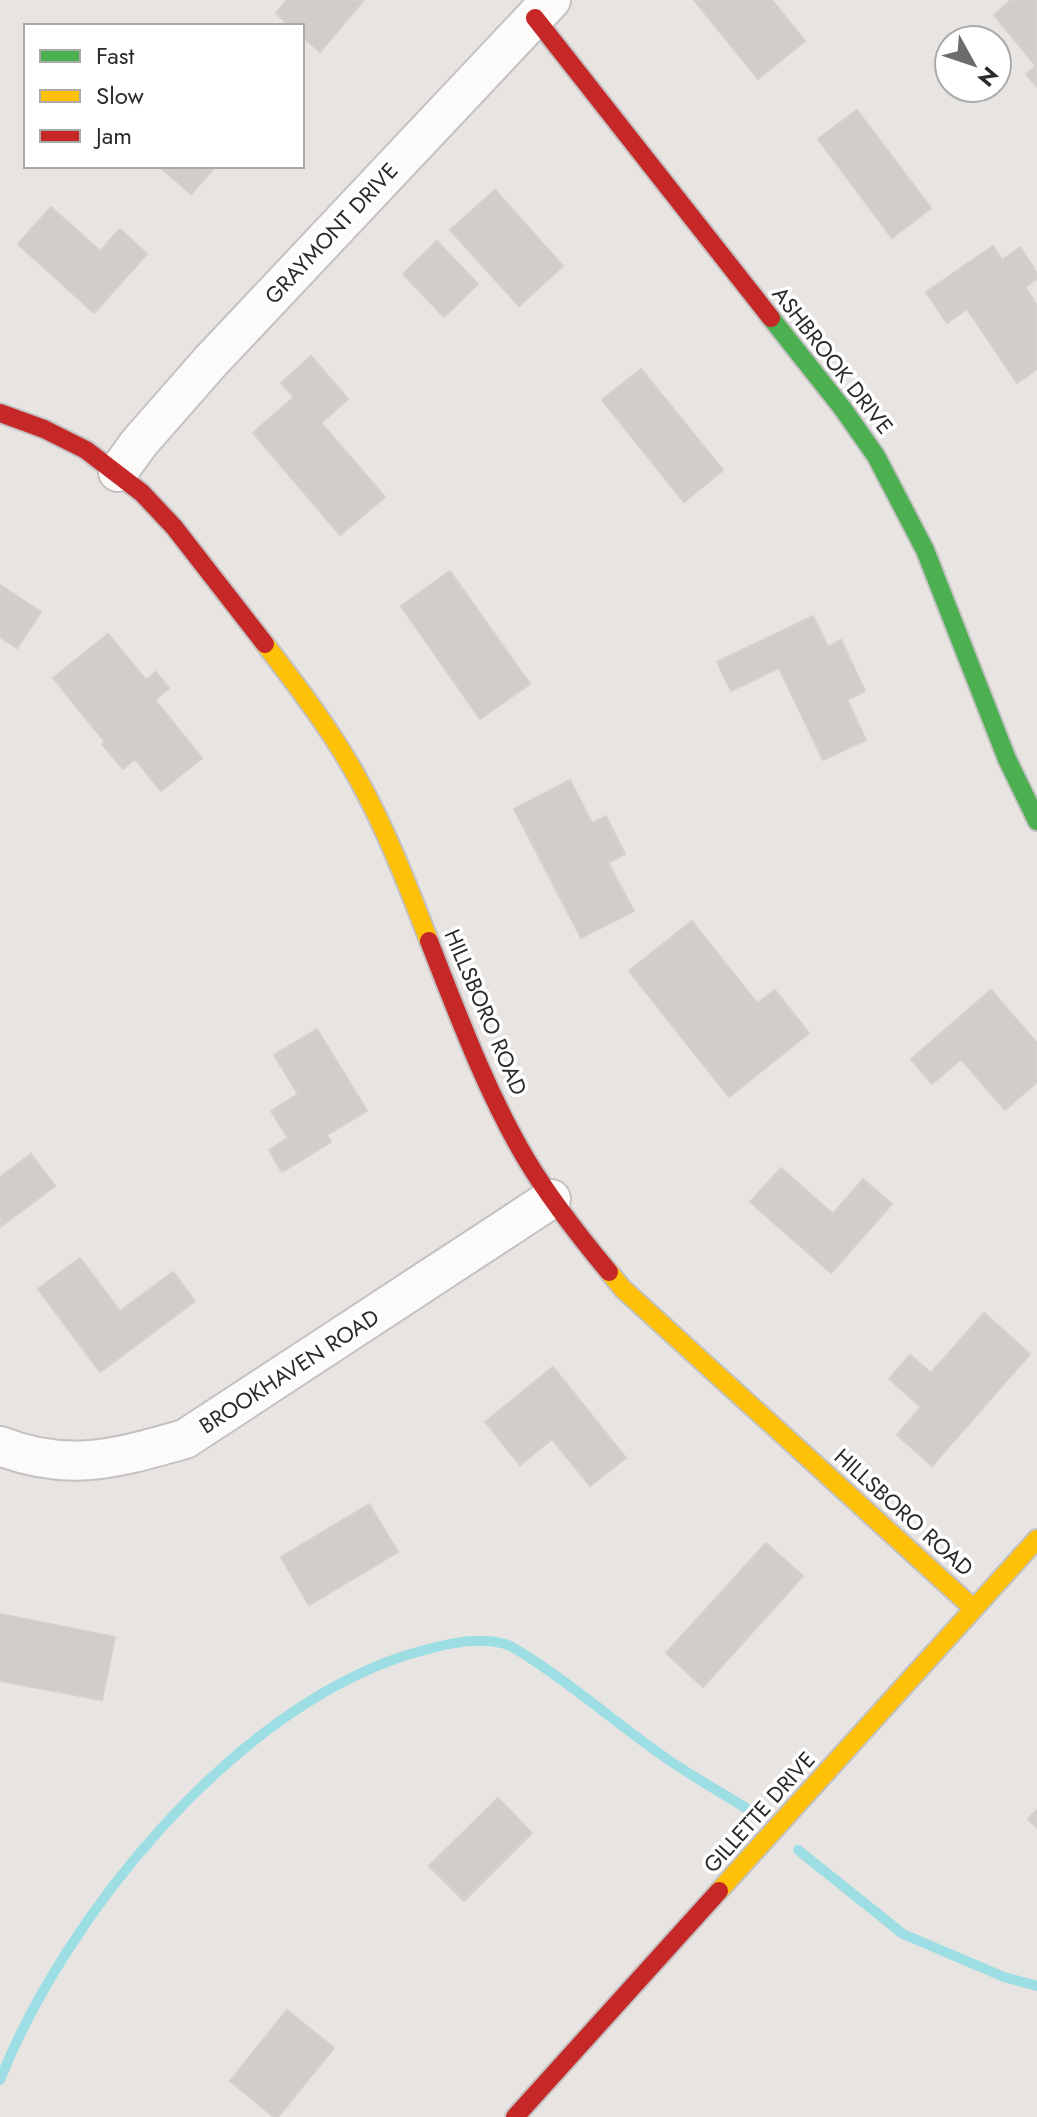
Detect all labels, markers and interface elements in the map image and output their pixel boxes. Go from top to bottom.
legend [24,24,304,168]
north arrow [933,24,1013,104]
text: Fast [96,38,134,73]
text: N [970,60,1006,94]
text: Slow [96,78,144,113]
text: Jam [93,118,132,153]
street label: GRAYMONT DRIVE [257,155,405,311]
street label: ASHBROOK DRIVE [765,279,901,441]
street label: HILLSBORO ROAD [437,924,535,1100]
street label: BROOKHAVEN ROAD [193,1301,385,1441]
street label: HILLSBORO ROAD [827,1441,981,1583]
street label: GILLETTE DRIVE [696,1744,822,1880]

